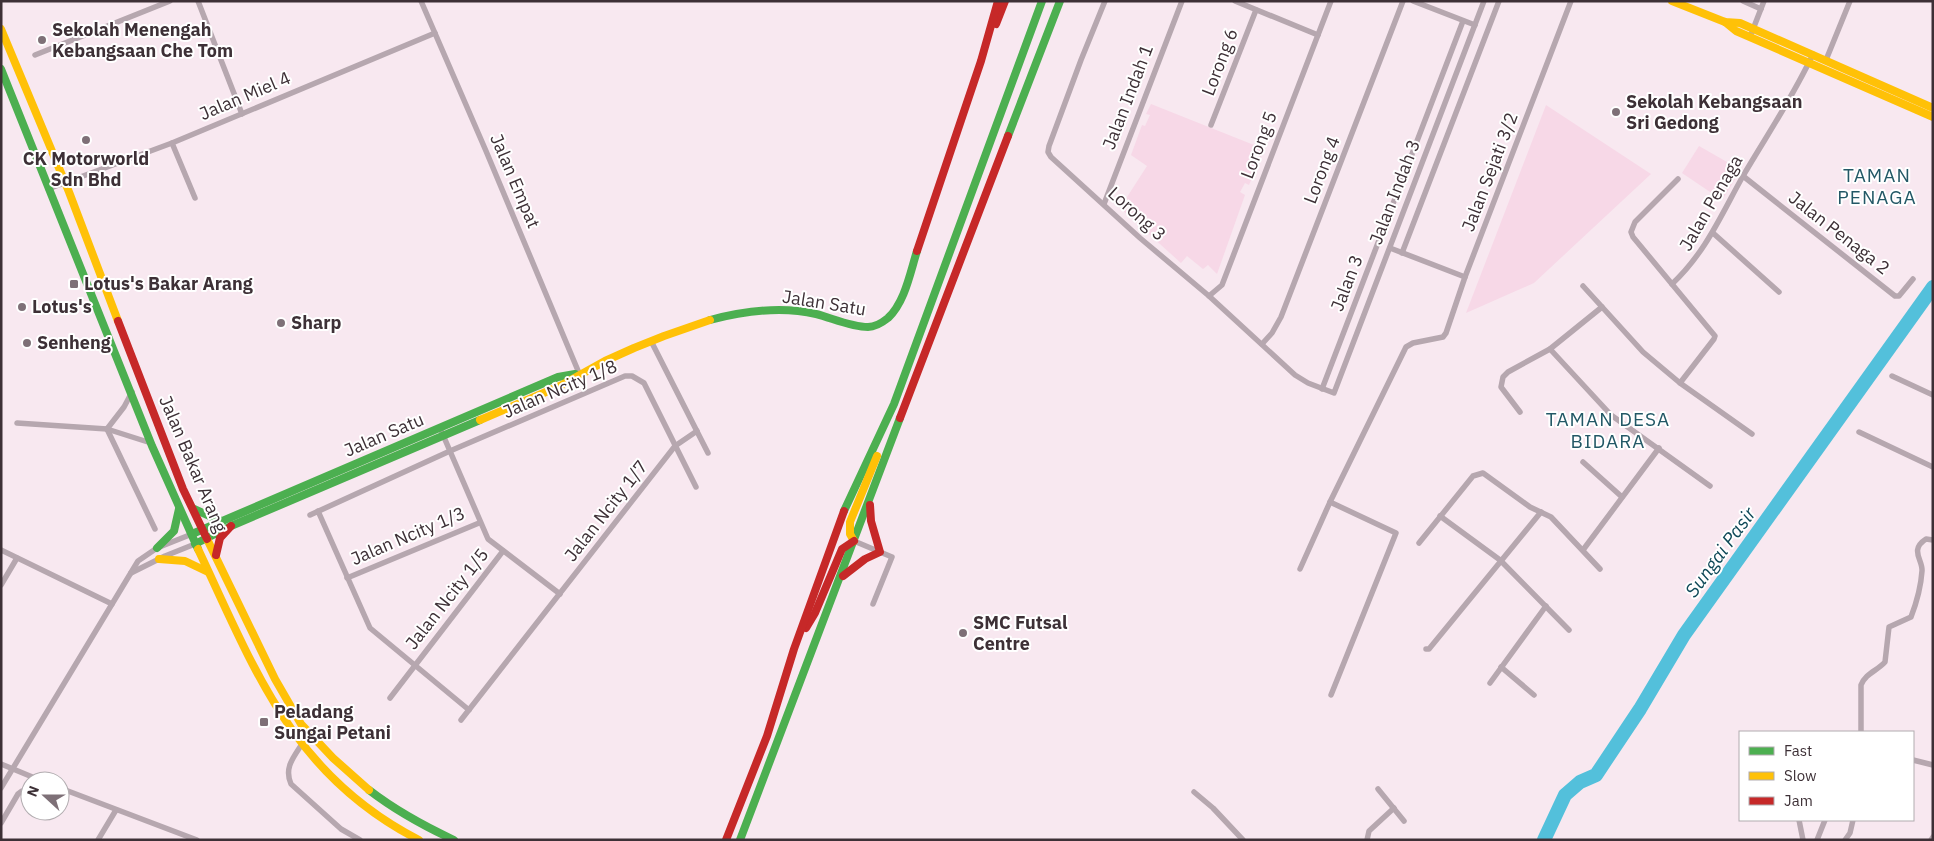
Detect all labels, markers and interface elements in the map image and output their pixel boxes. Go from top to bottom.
place label: Sekolah Menengah Kebangsaan Che Tom [52,18,233,62]
street label: Lorong 6 [1196,25,1243,99]
marker: Sekolah Menengah Kebangsaan Che Tom [36,34,48,46]
street label: Jalan Indah 1 [1097,41,1158,153]
street label: Jalan Miel 4 [196,66,294,125]
place label: Sekolah Kebangsaan Sri Gedong [1626,90,1802,134]
marker: Sekolah Kebangsaan Sri Gedong [1610,106,1622,118]
street label: Lorong 5 [1235,108,1282,182]
street label: Jalan Sejati 3/2 [1456,109,1523,235]
street label: Jalan Empat [485,130,546,231]
street label: Lorong 4 [1298,133,1345,207]
marker: CK Motorworld Sdn Bhd [80,134,92,146]
street label: Jalan Indah 3 [1364,136,1425,248]
place label: CK Motorworld Sdn Bhd [23,147,149,191]
street label: Jalan Penaga [1674,150,1747,255]
district label: TAMAN PENAGA [1837,163,1917,209]
street label: Lorong 3 [1104,182,1171,246]
street label: Jalan Penaga 2 [1784,186,1895,279]
street label: Jalan 3 [1325,251,1368,314]
place label: Lotus's Bakar Arang [84,272,253,295]
marker: Lotus's Bakar Arang [68,278,80,290]
street label: Jalan Satu [781,285,868,320]
place label: Lotus's [32,295,92,318]
marker: Lotus's [16,301,28,313]
place label: Sharp [291,311,341,334]
marker: Sharp [275,317,287,329]
place label: Senheng [37,331,111,354]
marker: Senheng [21,337,33,349]
street label: Jalan Ncity 1/8 [499,354,620,423]
street label: Jalan Bakar Arang [154,392,233,536]
street label: Jalan Satu [340,407,427,462]
district label: TAMAN DESA BIDARA [1546,407,1670,453]
street label: Jalan Ncity 1/7 [559,456,652,566]
street label: Jalan Ncity 1/3 [347,501,468,570]
water label: Sungai Pasir [1679,501,1761,602]
street label: Jalan Ncity 1/5 [400,544,493,654]
place label: SMC Futsal Centre [973,611,1068,655]
marker: SMC Futsal Centre [957,627,969,639]
place label: Peladang Sungai Petani [274,700,391,744]
marker: Peladang Sungai Petani [258,716,270,728]
legend [1739,731,1914,821]
text: Fast [1784,741,1812,760]
text: Slow [1784,766,1817,785]
north arrow [20,771,70,821]
text: N [23,783,43,799]
text: Jam [1784,791,1813,810]

